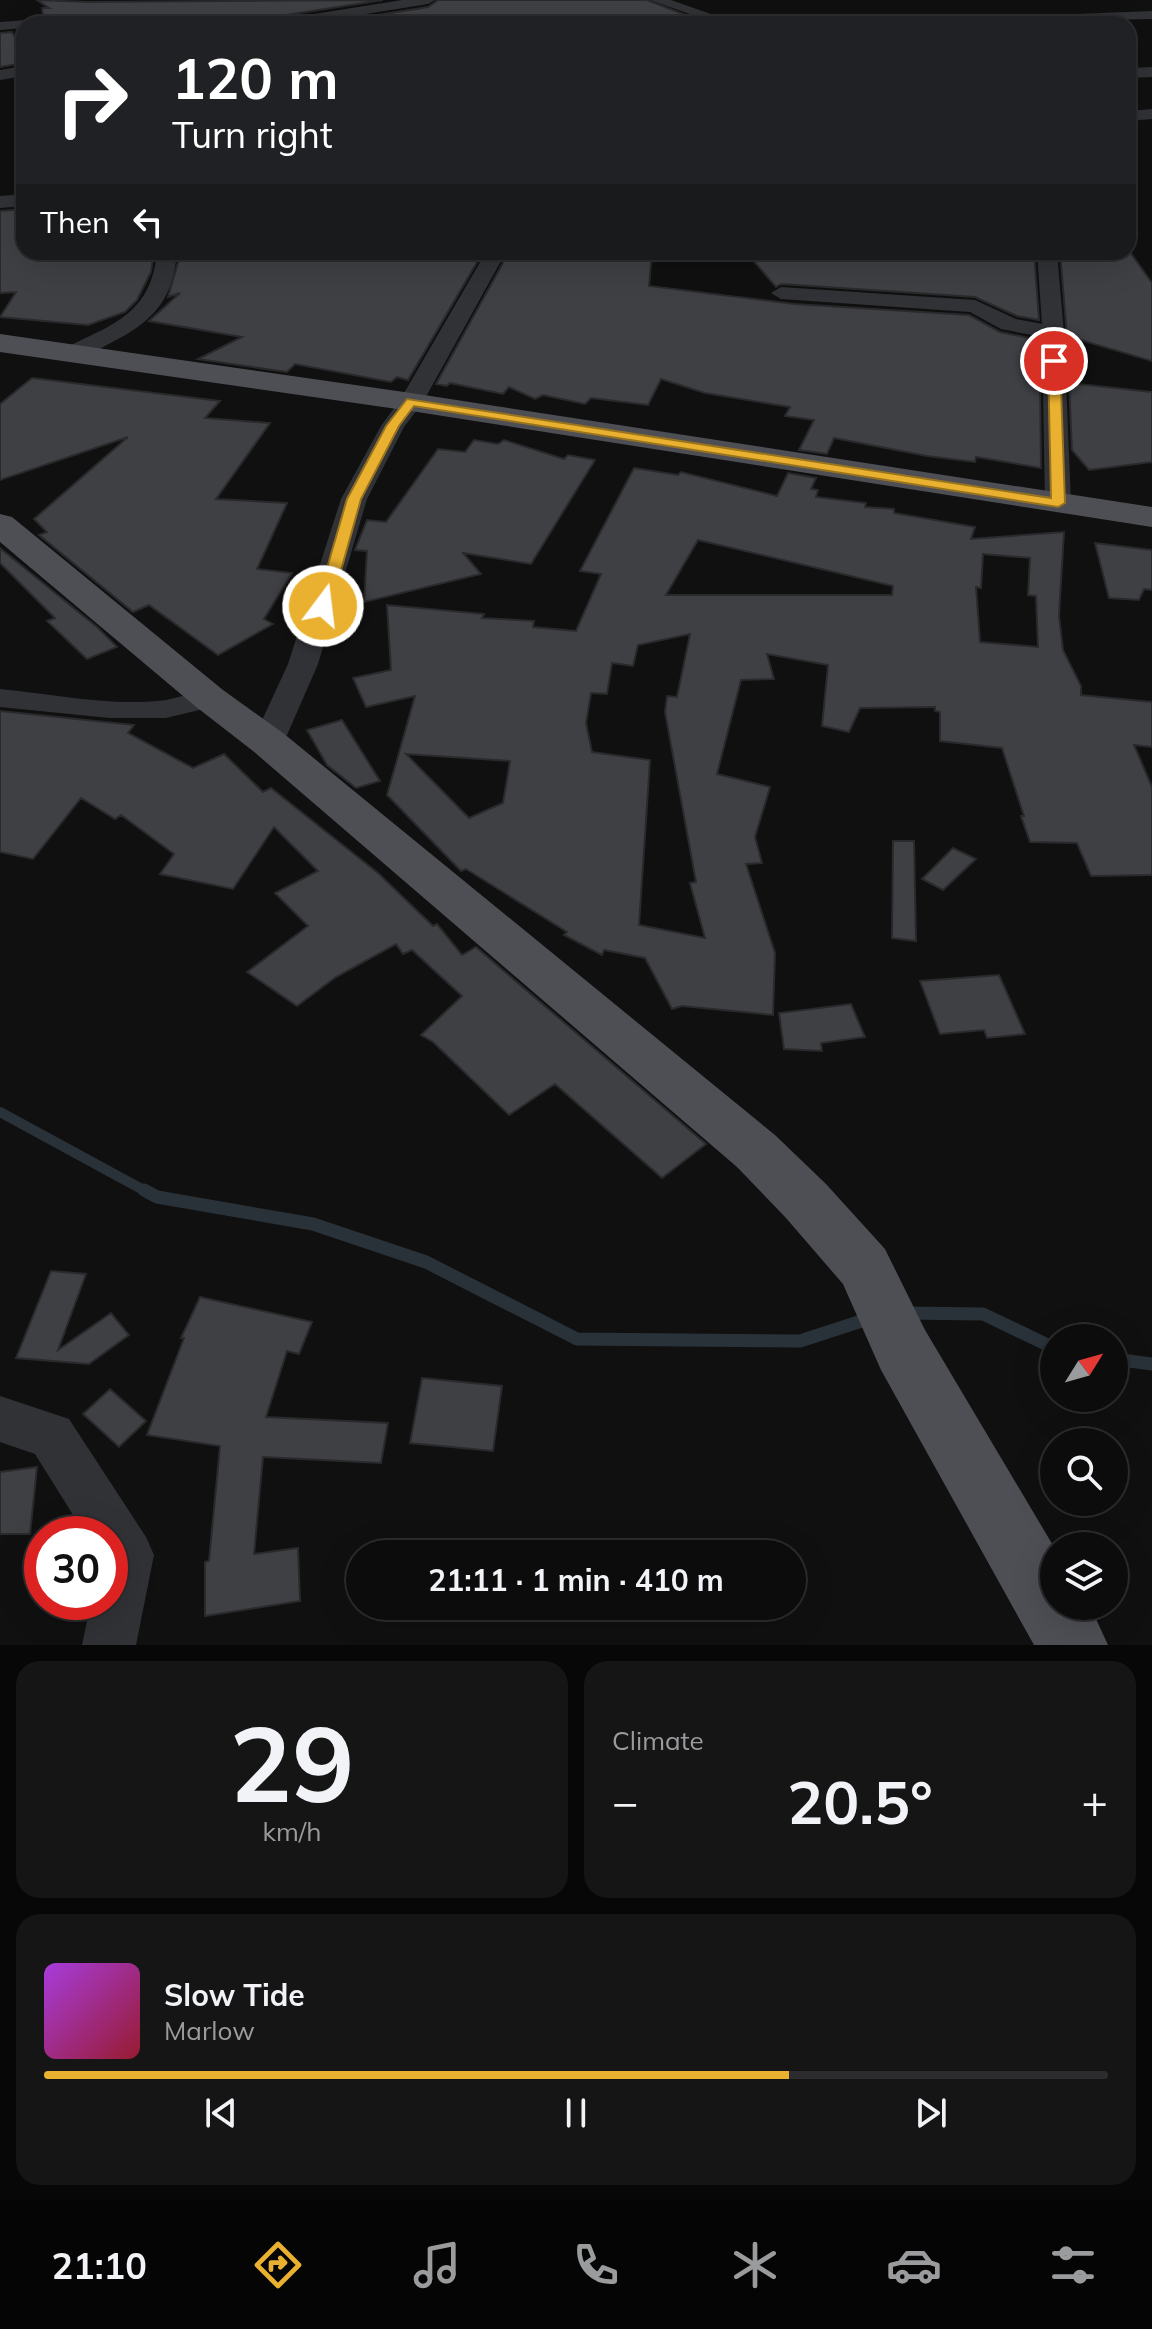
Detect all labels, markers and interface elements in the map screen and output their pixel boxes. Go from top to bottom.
text: 120 m [172,43,339,113]
icon: right [40,48,144,152]
text: Turn right [172,112,333,157]
icon: left [126,200,170,244]
text: Then [40,203,110,241]
pin [1020,327,1088,395]
icon: arrive [1032,339,1076,383]
position arrow [281,564,365,648]
north arrow [1040,1324,1128,1412]
map controls [1040,1324,1128,1620]
button: search [1040,1428,1128,1516]
speed limit sign: 30 [24,1516,128,1620]
button: layers [1040,1532,1128,1620]
text: 21:11 · 1 min · 410 m [428,1561,724,1599]
text: 29 [230,1697,354,1828]
text: Climate [612,1724,704,1757]
text: 20.5° [787,1764,933,1839]
text: − [612,1774,638,1829]
text: + [1082,1774,1108,1829]
text: km/h [263,1815,321,1848]
text: Slow Tide [164,1976,305,2014]
text: Marlow [164,2014,255,2047]
icon: previous [199,2091,243,2135]
icon: pause [554,2091,598,2135]
icon: next [909,2091,953,2135]
icon: directions [250,2237,306,2293]
icon: music [409,2237,465,2293]
icon: phone [568,2237,624,2293]
icon: climate [727,2237,783,2293]
icon: car [886,2237,942,2293]
icon: filters [1045,2237,1101,2293]
text: 21:10 [51,2243,147,2288]

